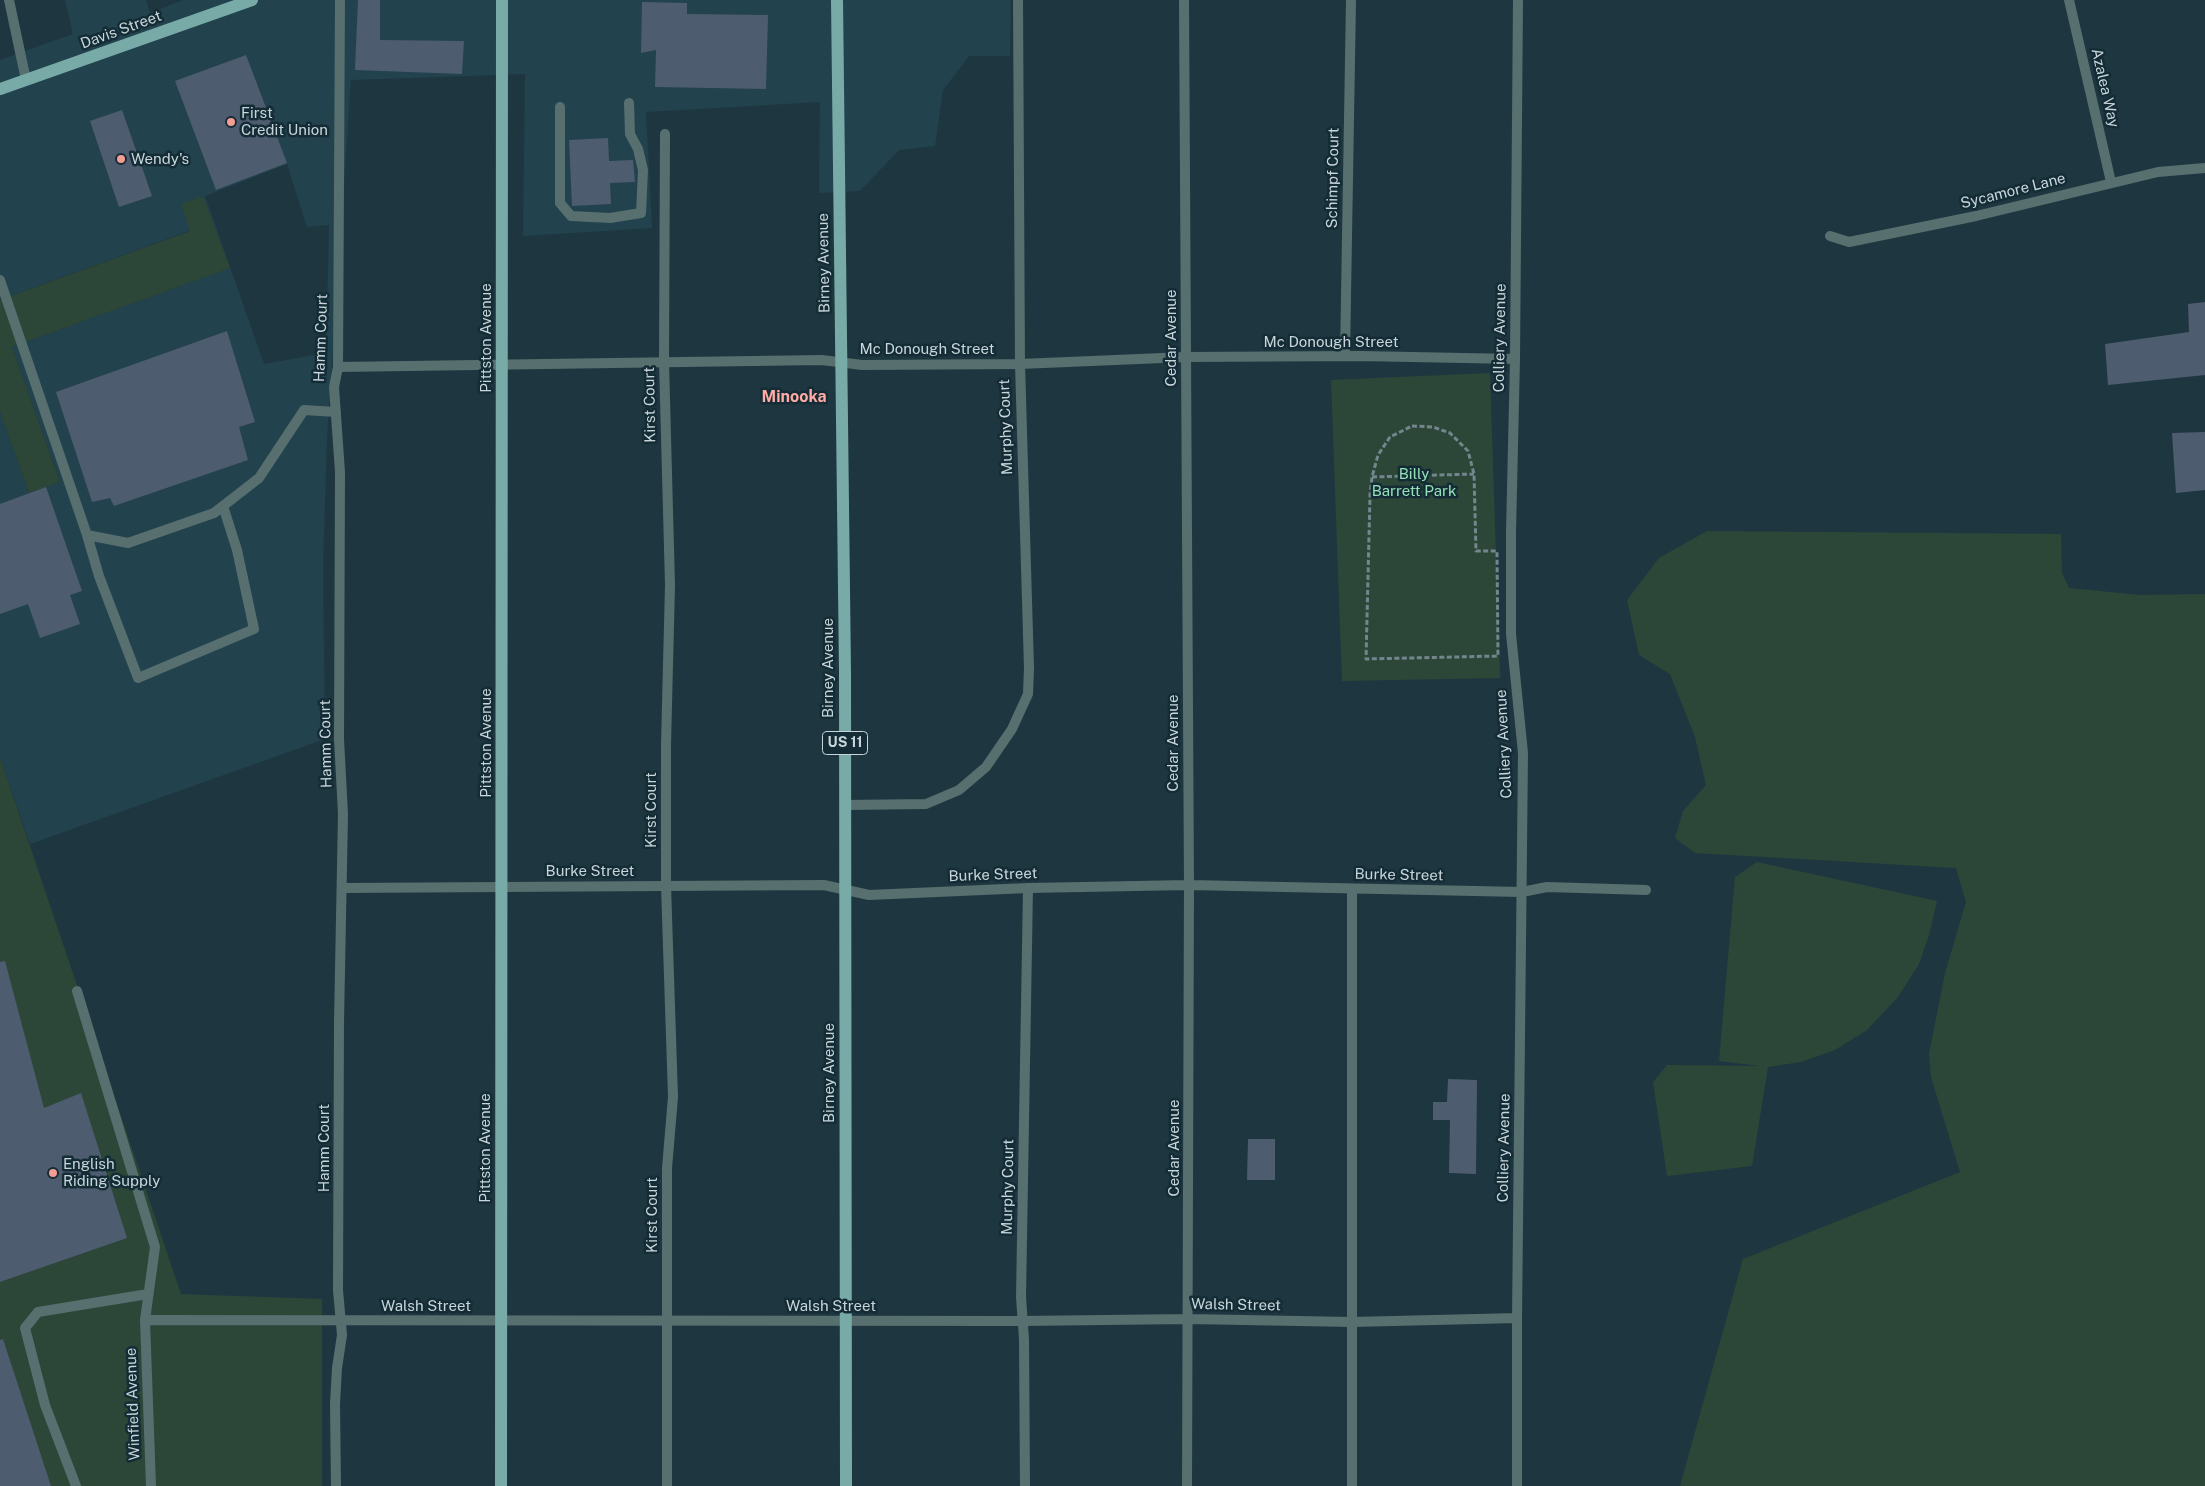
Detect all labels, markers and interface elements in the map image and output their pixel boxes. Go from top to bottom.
street label: Davis Street [78,7,164,53]
street label: Azalea Way [2087,47,2123,129]
place label: First Credit Union [241,104,328,139]
marker: First Credit Union [225,116,237,128]
street label: Schimpf Court [1323,127,1343,229]
place label: Wendy's [131,150,189,168]
marker: Wendy's [115,153,127,165]
street label: Sycamore Lane [1959,169,2067,213]
street label: Birney Avenue [814,213,834,313]
street label: Pittston Avenue [477,283,495,393]
street label: Colliery Avenue [1490,283,1510,393]
street label: Cedar Avenue [1162,289,1180,387]
street label: Hamm Court [310,294,332,382]
street label: Mc Donough Street [1263,333,1399,351]
street label: Mc Donough Street [859,340,995,358]
street label: Kirst Court [640,367,660,443]
street label: Murphy Court [995,379,1017,475]
district label: Minooka [762,387,826,407]
park label: Billy Barrett Park [1372,465,1456,500]
street label: Birney Avenue [819,618,837,718]
street label: Pittston Avenue [477,688,495,798]
street label: Colliery Avenue [1492,689,1516,799]
street label: Cedar Avenue [1164,694,1182,792]
street label: Hamm Court [316,700,336,788]
road number: US 11 [822,731,868,754]
street label: Kirst Court [642,772,660,848]
street label: Burke Street [546,862,634,880]
street label: Burke Street [948,864,1038,886]
street label: Burke Street [1354,865,1444,885]
street label: Birney Avenue [820,1023,838,1123]
street label: Pittston Avenue [476,1093,494,1203]
street label: Colliery Avenue [1494,1093,1514,1203]
street label: Cedar Avenue [1165,1099,1183,1197]
street label: Hamm Court [315,1104,333,1192]
street label: Murphy Court [998,1139,1018,1235]
place label: English Riding Supply [63,1155,160,1190]
marker: English Riding Supply [47,1167,59,1179]
street label: Kirst Court [643,1177,661,1253]
street label: Walsh Street [1191,1295,1281,1315]
street label: Walsh Street [381,1297,471,1315]
street label: Walsh Street [786,1297,876,1315]
street label: Winfield Avenue [122,1347,144,1461]

